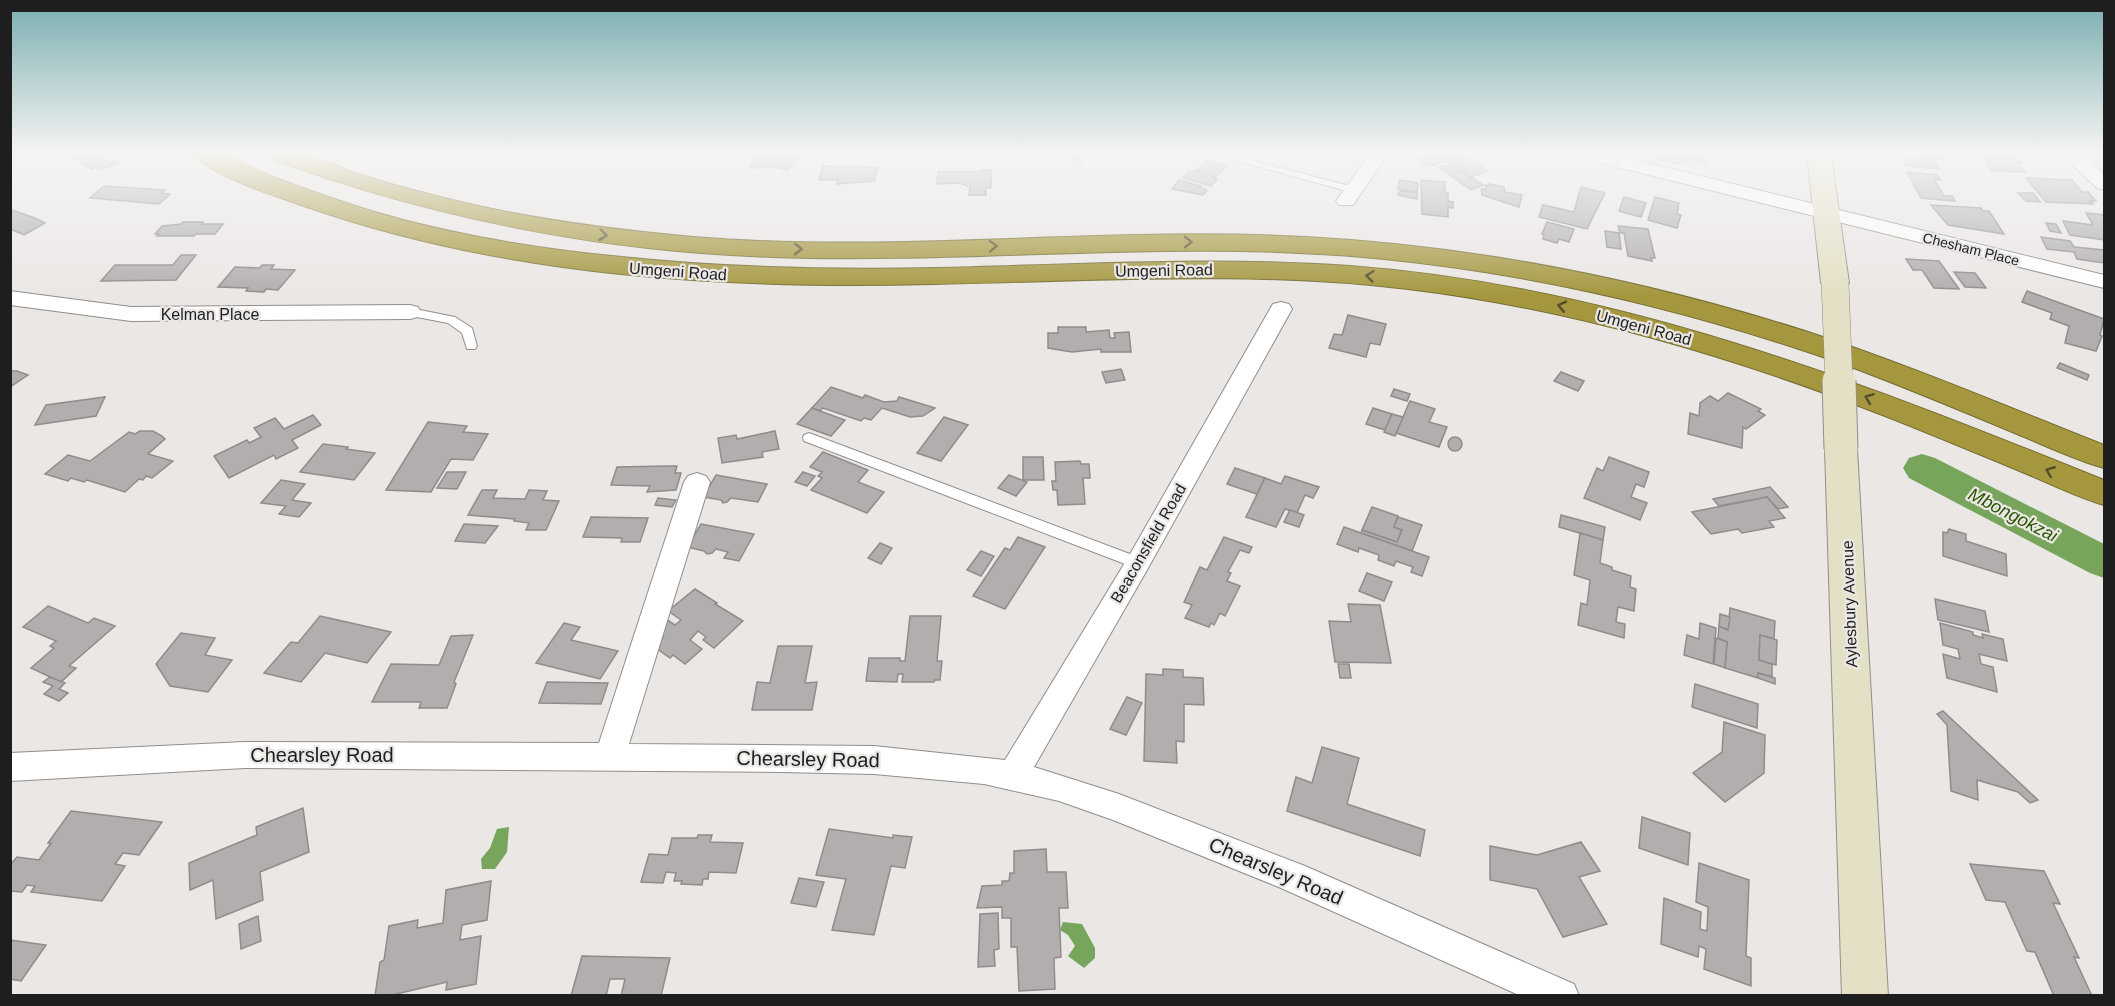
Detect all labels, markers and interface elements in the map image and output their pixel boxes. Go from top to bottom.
one-way arrow [599,229,608,241]
street label: Chesham Place [1921,229,2021,269]
one-way arrow [1183,235,1192,248]
one-way arrow [988,240,997,253]
one-way arrow [793,243,802,255]
street label: Umgeni Road [629,260,727,283]
street label: Umgeni Road [1115,261,1213,280]
one-way arrow [1365,270,1374,283]
one-way arrow [1557,300,1567,313]
street label: Kelman Place [161,306,259,323]
street label: Umgeni Road [1594,307,1693,348]
one-way arrow [1865,393,1876,405]
one-way arrow [2046,466,2057,478]
street label: Beaconsfield Road [1107,481,1189,606]
water label: Mbongokzai [1965,484,2062,546]
street label: Aylesbury Avenue [1839,540,1860,668]
street label: Chearsley Road [250,744,394,766]
street label: Chearsley Road [736,747,880,771]
street label: Chearsley Road [1206,833,1346,909]

